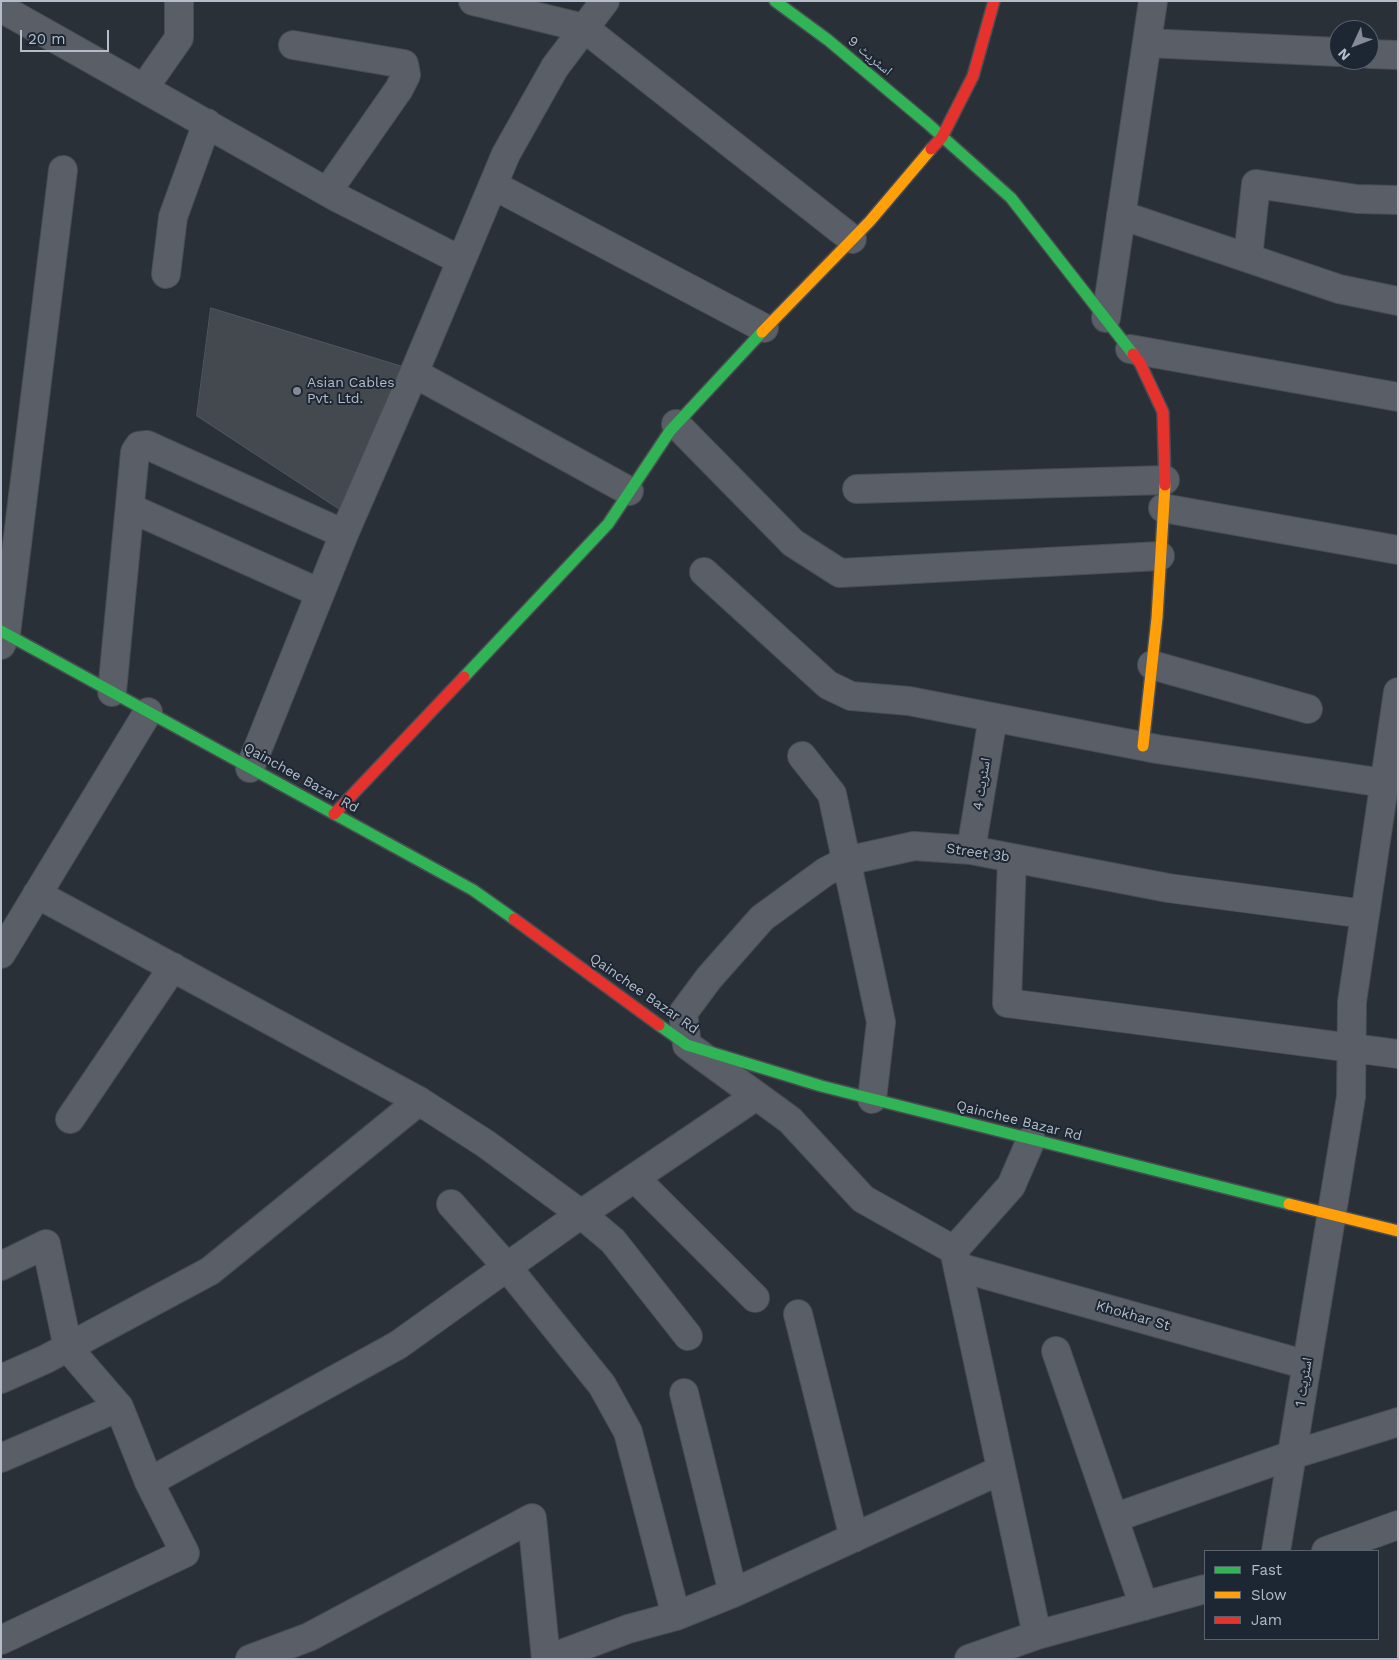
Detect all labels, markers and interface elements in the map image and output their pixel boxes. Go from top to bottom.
scale bar [22,20,111,52]
north arrow [1329,20,1379,70]
text: 20 m [28,30,66,48]
street label: اسٹریٹ 9 [844,33,896,79]
text: N [1334,45,1353,64]
place label: Asian Cables Pvt. Ltd. [307,375,395,408]
marker: Asian Cables Pvt. Ltd. [291,385,303,397]
street label: Qainchee Bazar Rd [241,739,361,817]
street label: اسٹریٹ 4 [970,757,994,811]
street label: Street 3b [945,840,1011,866]
street label: Qainchee Bazar Rd [586,950,702,1038]
street label: Qainchee Bazar Rd [954,1097,1084,1145]
street label: Khokhar St [1094,1297,1172,1335]
street label: اسٹریٹ 1 [1292,1356,1316,1408]
legend [1204,1550,1379,1640]
text: Fast [1251,1561,1282,1579]
text: Slow [1251,1586,1287,1604]
text: Jam [1251,1611,1282,1629]

